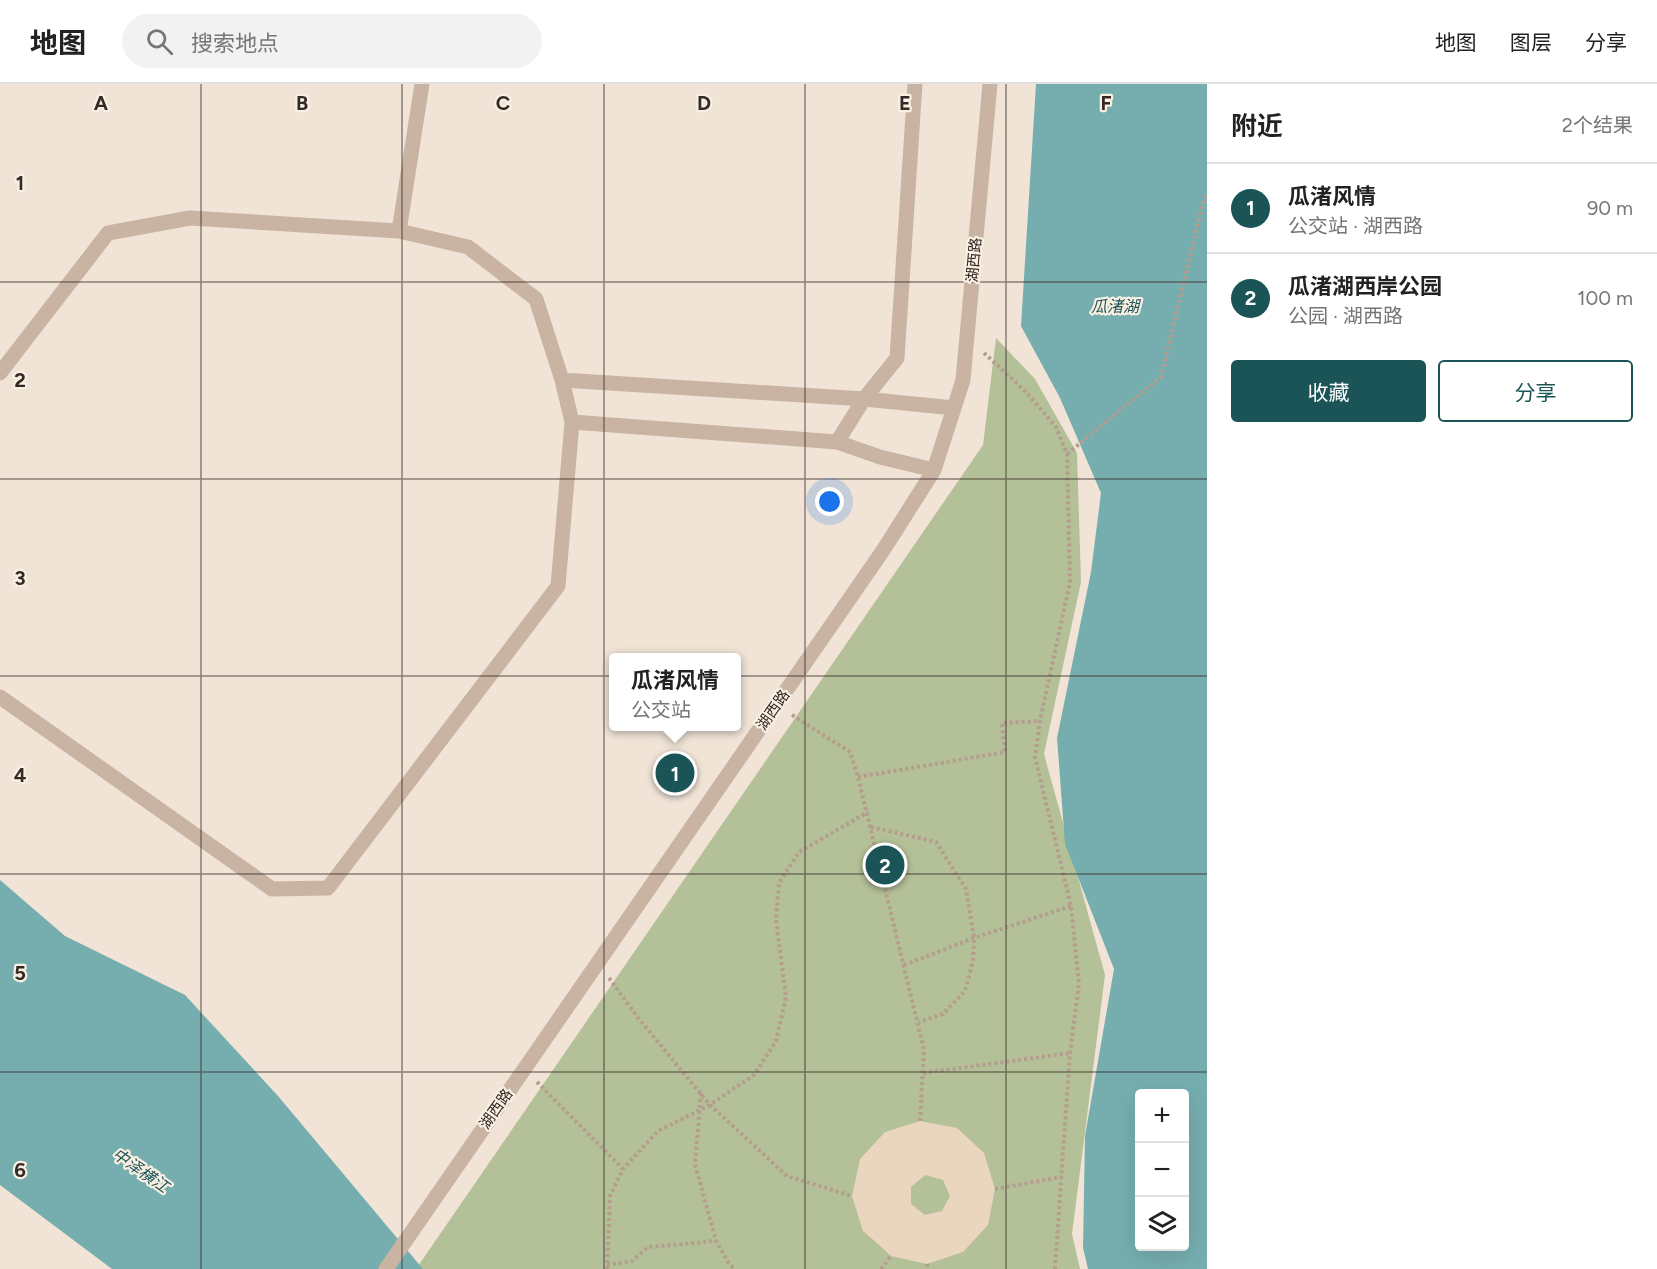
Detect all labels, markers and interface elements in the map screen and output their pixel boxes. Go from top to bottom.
search box [122,14,542,68]
icon: search [143,25,176,58]
text: 地图 [30,26,86,60]
text: 搜索地点 [191,30,279,57]
text: 地图 [1435,30,1477,55]
text: 图层 [1510,30,1552,55]
text: 分享 [1585,30,1627,55]
text: A [94,91,109,115]
text: B [296,91,308,115]
text: C [496,91,510,115]
text: D [697,91,711,115]
text: E [899,91,911,115]
text: F [1100,91,1112,115]
text: 附近 [1231,110,1283,142]
text: 2个结果 [1562,113,1633,137]
text: 1 [16,171,24,195]
text: 瓜渚风情 [1288,183,1376,210]
text: 1 [1246,196,1255,220]
text: 90 m [1587,196,1633,220]
text: 公交站 · 湖西路 [1288,214,1423,238]
street label: 湖西路 [963,237,985,283]
text: 瓜渚湖西岸公园 [1288,273,1442,300]
text: 2 [1245,286,1256,310]
text: 100 m [1577,286,1633,310]
water label: 瓜渚湖 [1091,297,1142,316]
text: 公园 · 湖西路 [1288,304,1403,328]
button: 收藏 [1231,360,1426,422]
button: 分享 [1438,360,1633,422]
text: 2 [14,368,26,392]
your location [815,487,844,516]
text: 3 [14,566,26,590]
popup [609,653,741,731]
text: 瓜渚风情 [631,667,719,694]
street label: 湖西路 [753,686,793,734]
text: 公交站 [631,698,691,722]
pin: 1 [656,750,694,796]
text: 4 [14,763,27,787]
pin: 2 [866,842,904,888]
text: 5 [14,961,26,985]
street label: 湖西路 [476,1085,516,1133]
map controls [1135,1089,1189,1251]
button: + [1135,1089,1189,1143]
button: − [1135,1143,1189,1197]
water label: 中泽横江 [109,1144,174,1198]
text: 6 [14,1158,26,1182]
button: layers [1135,1197,1189,1251]

